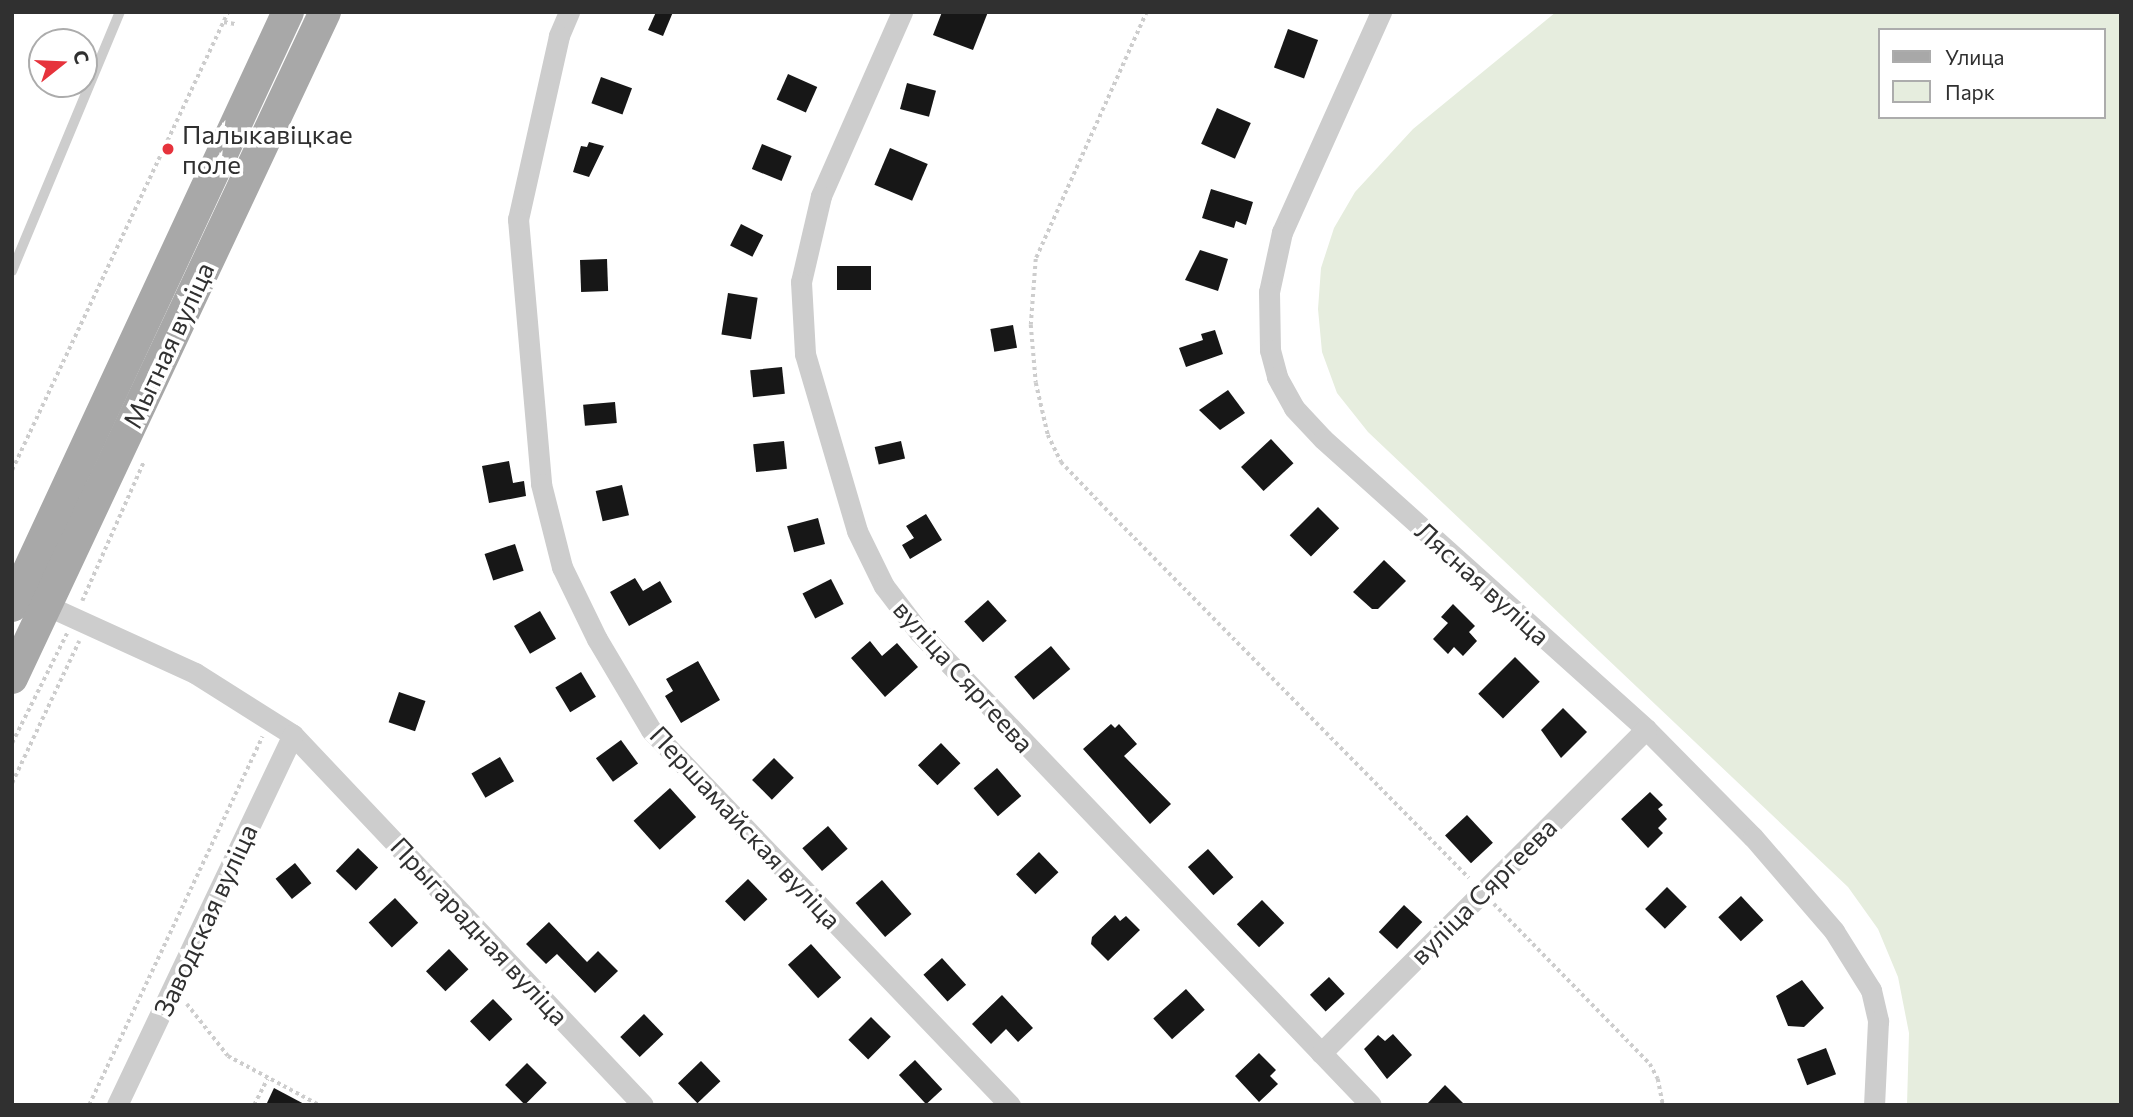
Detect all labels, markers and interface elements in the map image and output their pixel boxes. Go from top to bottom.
north arrow [28,28,98,98]
legend [1878,28,2105,119]
text: Улица [1945,44,2004,69]
text: С [69,47,94,67]
text: Парк [1945,79,1995,104]
place label: Палыкавіцкае поле [182,118,353,180]
marker: Палыкавіцкае поле [160,141,176,157]
street label: Мытная вуліца [116,257,220,433]
street label: Лясная вуліца [1410,515,1556,651]
street label: вуліца Сяргеева [887,593,1041,759]
street label: Першамайская вуліца [644,719,848,935]
street label: вуліца Сяргеева [1403,811,1563,971]
street label: Заводская вуліца [147,819,263,1021]
street label: Прыгарадная вуліца [385,830,575,1032]

